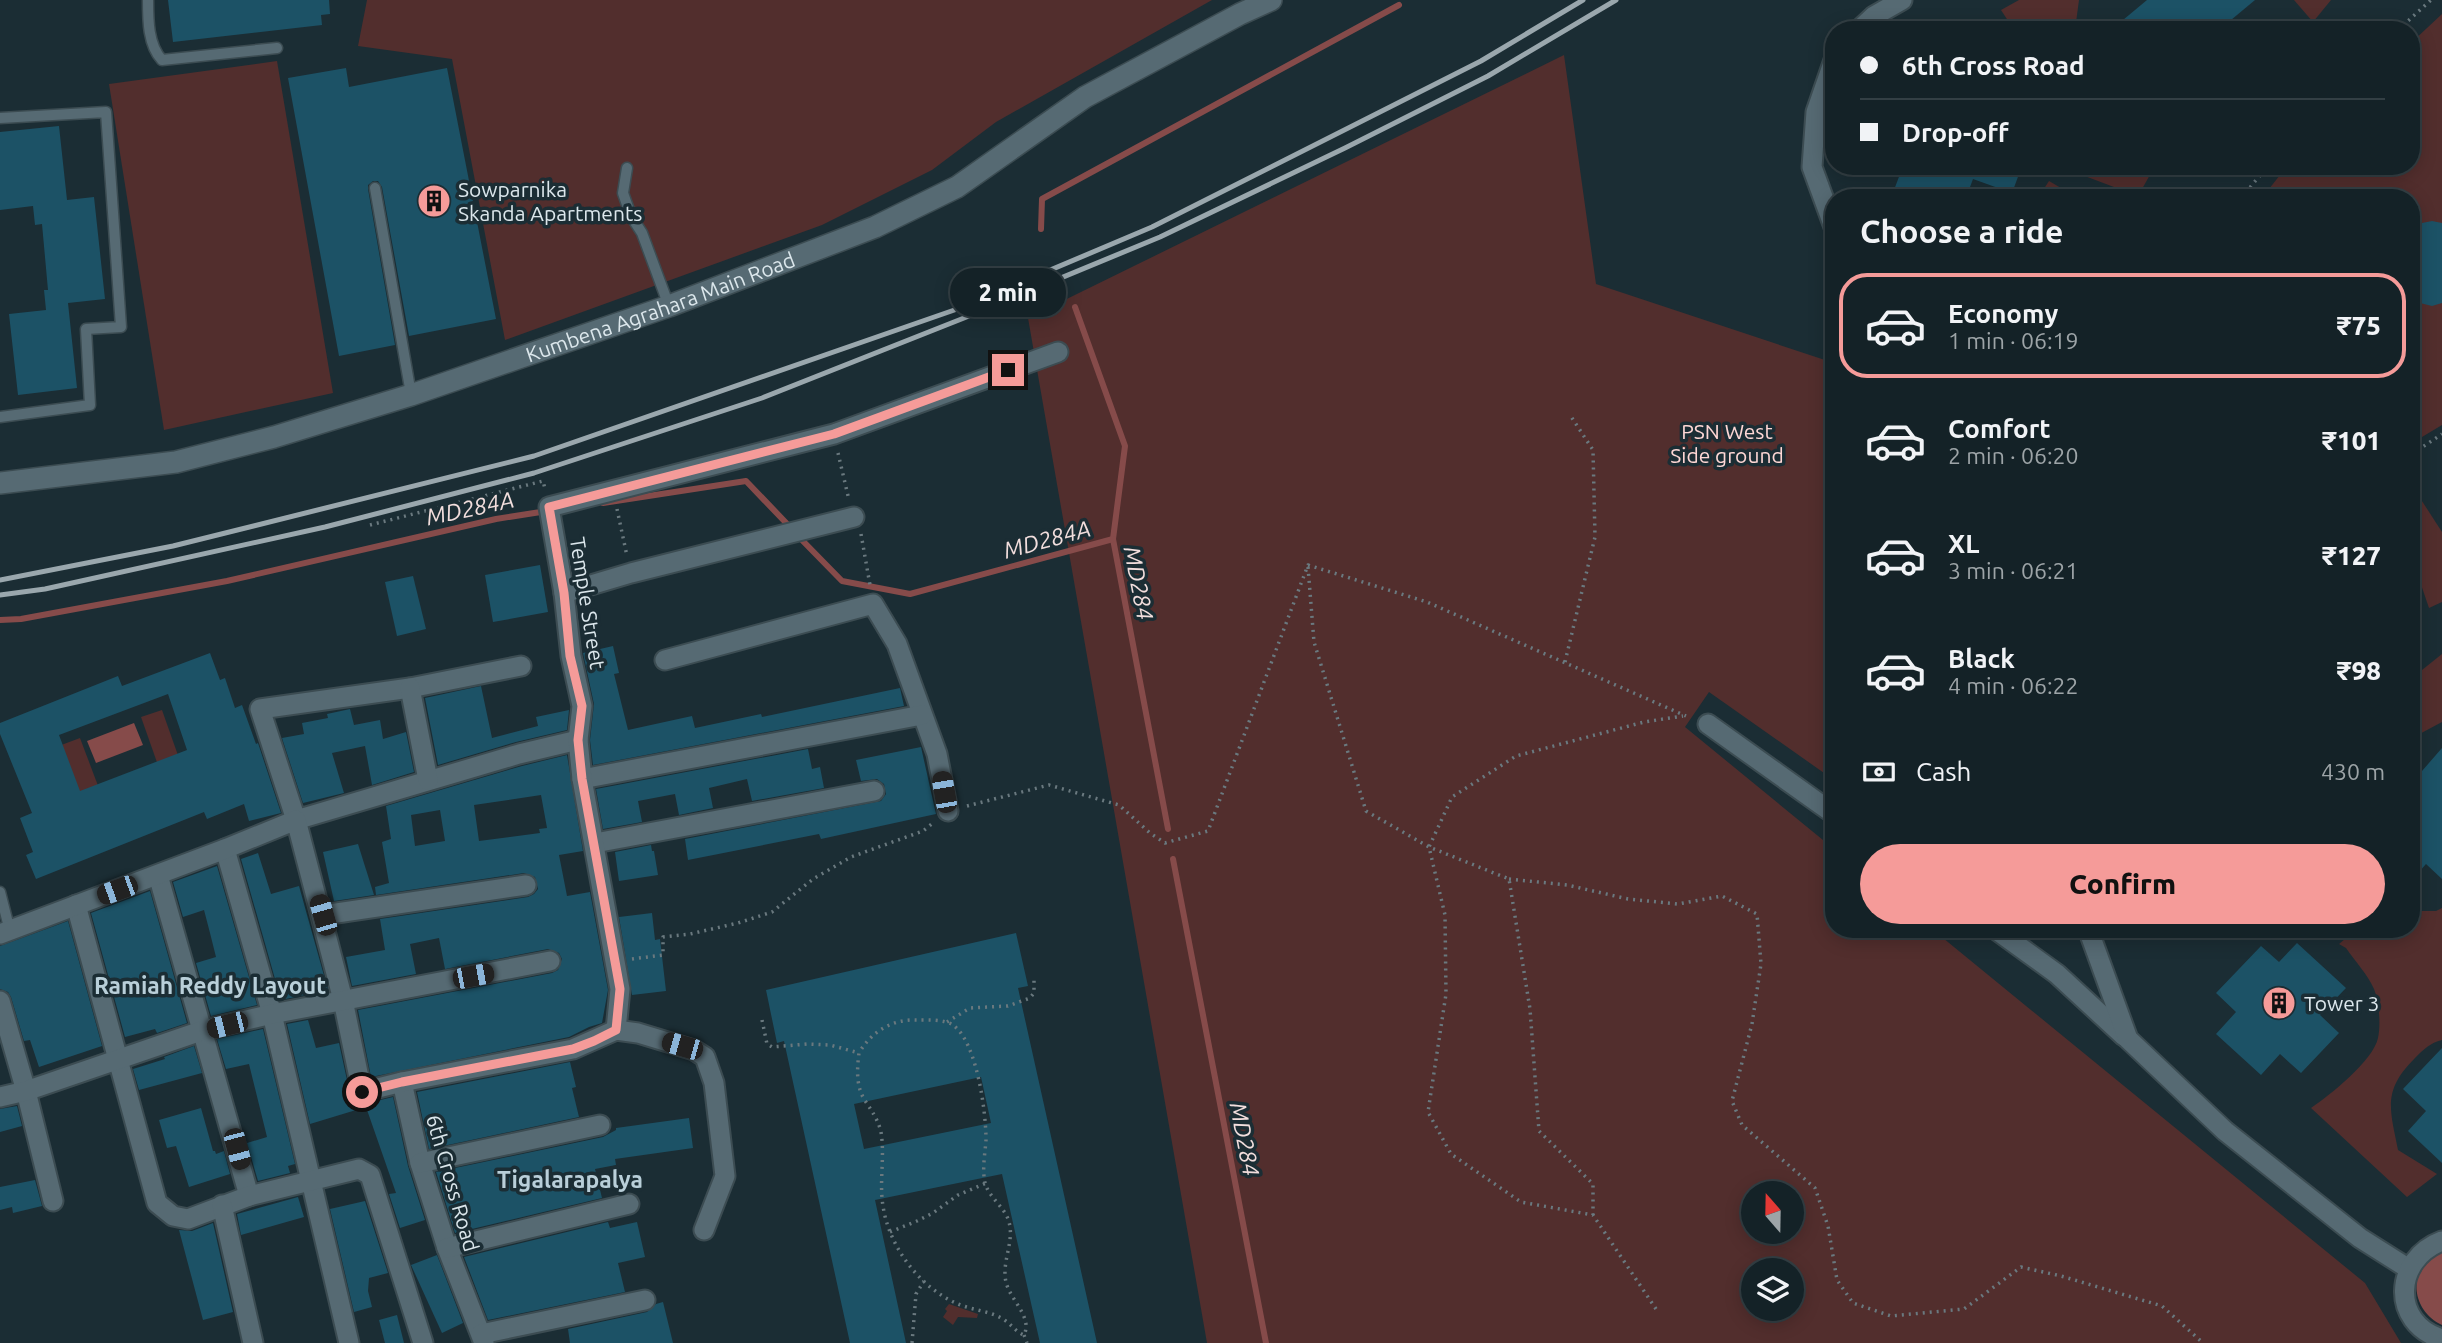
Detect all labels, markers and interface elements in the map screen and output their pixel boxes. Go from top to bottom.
text: 6th Cross Road [1902,51,2085,80]
text: Drop-off [1902,118,2009,147]
place label: Sowparnika Skanda Apartments [458,177,642,225]
building icon: Sowparnika Skanda Apartments [415,182,453,220]
text: Choose a ride [1860,213,2063,249]
street label: Kumbena Agrahara Main Road [522,247,798,367]
callout: 2 min [950,268,1066,318]
text: 2 min [979,280,1037,305]
icon: car [1864,294,1927,357]
text: Economy [1948,299,2058,328]
text: ₹75 [2337,311,2381,340]
text: 1 min · 06:19 [1948,328,2079,353]
route end [992,354,1024,386]
icon: car [1864,409,1927,472]
text: Comfort [1948,414,2051,443]
park label: PSN West Side ground [1670,419,1784,467]
text: ₹101 [2322,426,2381,455]
text: 2 min · 06:20 [1948,443,2079,468]
water label: MD284A [424,486,516,530]
water label: MD284A [1001,515,1093,563]
icon: car [1864,524,1927,587]
text: XL [1948,529,1979,558]
street label: Temple Street [566,535,610,671]
text: ₹127 [2322,541,2381,570]
water label: MD284 [1120,544,1158,622]
text: 3 min · 06:21 [1948,558,2079,583]
icon: car [1864,639,1927,702]
text: Black [1948,644,2015,673]
text: ₹98 [2337,656,2381,685]
text: 4 min · 06:22 [1948,673,2079,698]
icon: cash [1860,753,1898,791]
text: Cash [1916,757,1971,786]
text: 430 m [2321,759,2385,784]
car [931,769,958,815]
button: Confirm [1860,844,2385,924]
car [94,873,141,907]
car [308,892,339,938]
car [451,962,496,990]
district label: Ramiah Reddy Layout [94,973,326,998]
building icon: Tower 3 [2260,984,2298,1022]
place label: Tower 3 [2304,991,2379,1015]
car [205,1010,250,1040]
car [659,1030,706,1062]
route start [346,1076,378,1108]
water label: MD284 [1226,1100,1264,1178]
street label: 6th Cross Road [422,1112,484,1254]
car [222,1126,253,1172]
district label: Tigalarapalya [497,1167,643,1192]
north arrow [1741,1181,1804,1244]
map controls [1741,1181,1804,1321]
button: layers [1741,1258,1804,1321]

